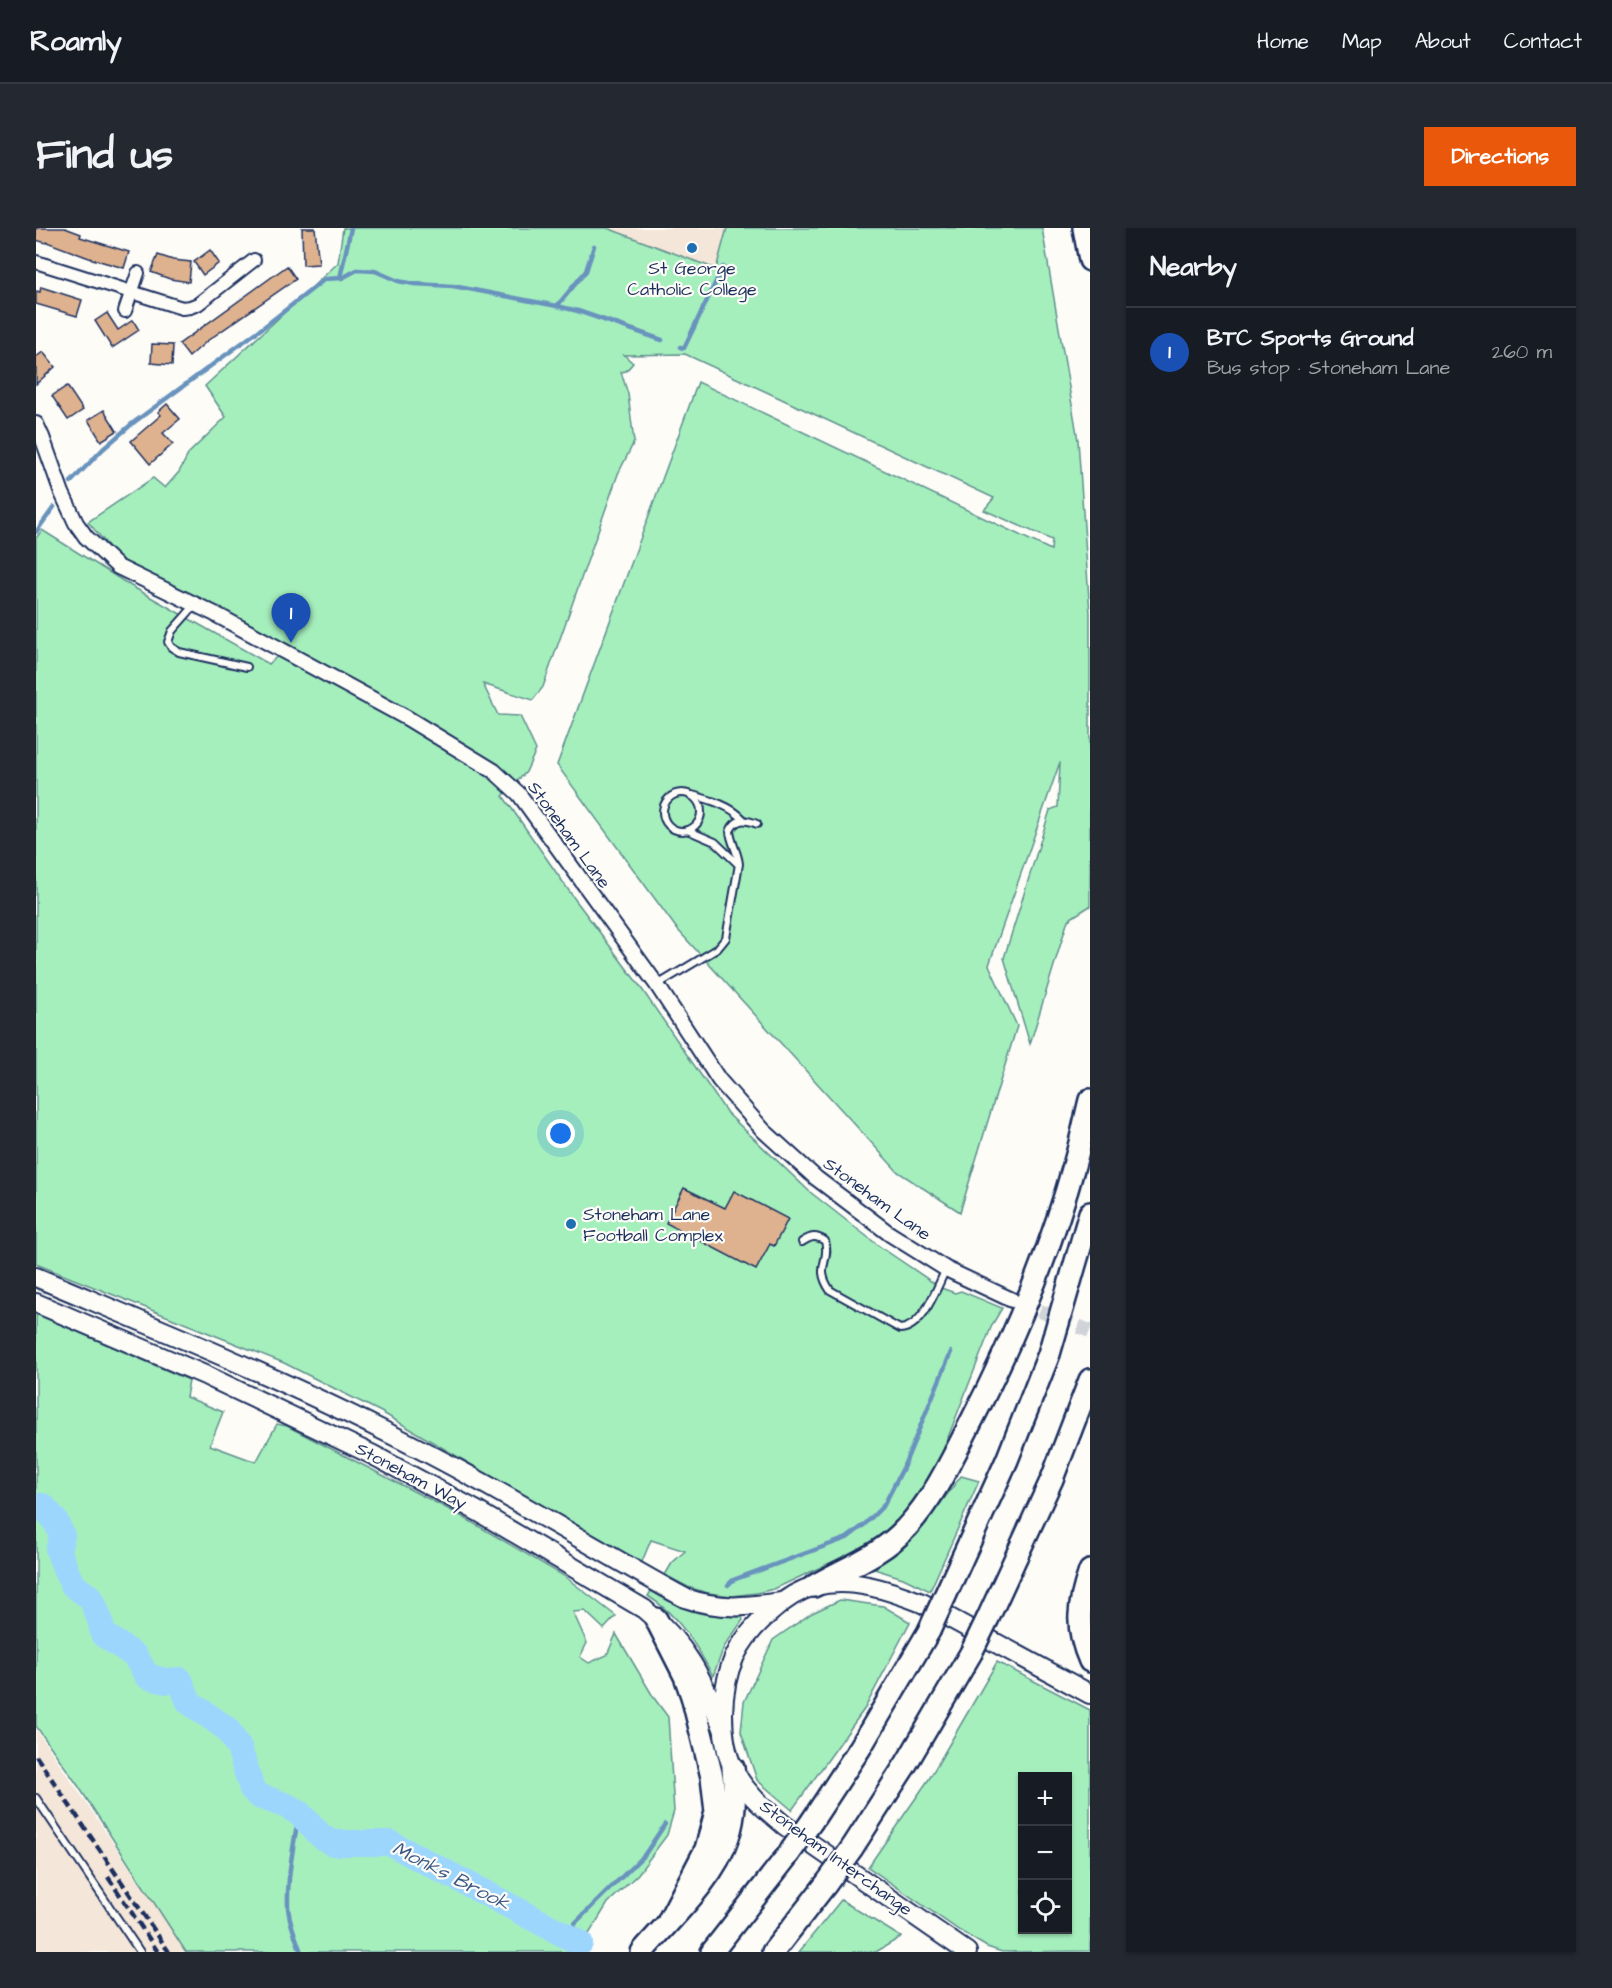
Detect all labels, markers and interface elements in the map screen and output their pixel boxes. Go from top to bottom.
text: Roamly [30,22,122,61]
text: Home [1257,27,1309,56]
text: Map [1342,27,1382,56]
text: About [1415,27,1471,56]
text: Contact [1504,27,1582,56]
text: Find us [36,127,173,185]
button: Directions [1424,127,1576,186]
marker: St George Catholic College [685,241,699,255]
text: Nearby [1150,249,1237,285]
place label: St George Catholic College [627,256,757,303]
text: BTC Sports Ground [1207,323,1414,354]
text: 1 [1168,338,1171,366]
text: 260 m [1492,338,1552,366]
text: Bus stop · Stoneham Lane [1207,354,1450,382]
pin: 1 [272,594,310,643]
street label: Stoneham Lane [521,776,617,894]
your location [546,1119,575,1148]
street label: Stoneham Lane [818,1151,936,1247]
place label: Stoneham Lane Football Complex [583,1202,724,1248]
marker: Stoneham Lane Football Complex [564,1217,578,1231]
street label: Stoneham Way [350,1436,471,1517]
map controls [1018,1772,1072,1934]
button: + [1018,1772,1072,1826]
street label: Stoneham Interchange [754,1794,918,1923]
button: − [1018,1826,1072,1880]
water label: Monks Brook [388,1834,515,1918]
button: locate [1018,1880,1072,1934]

